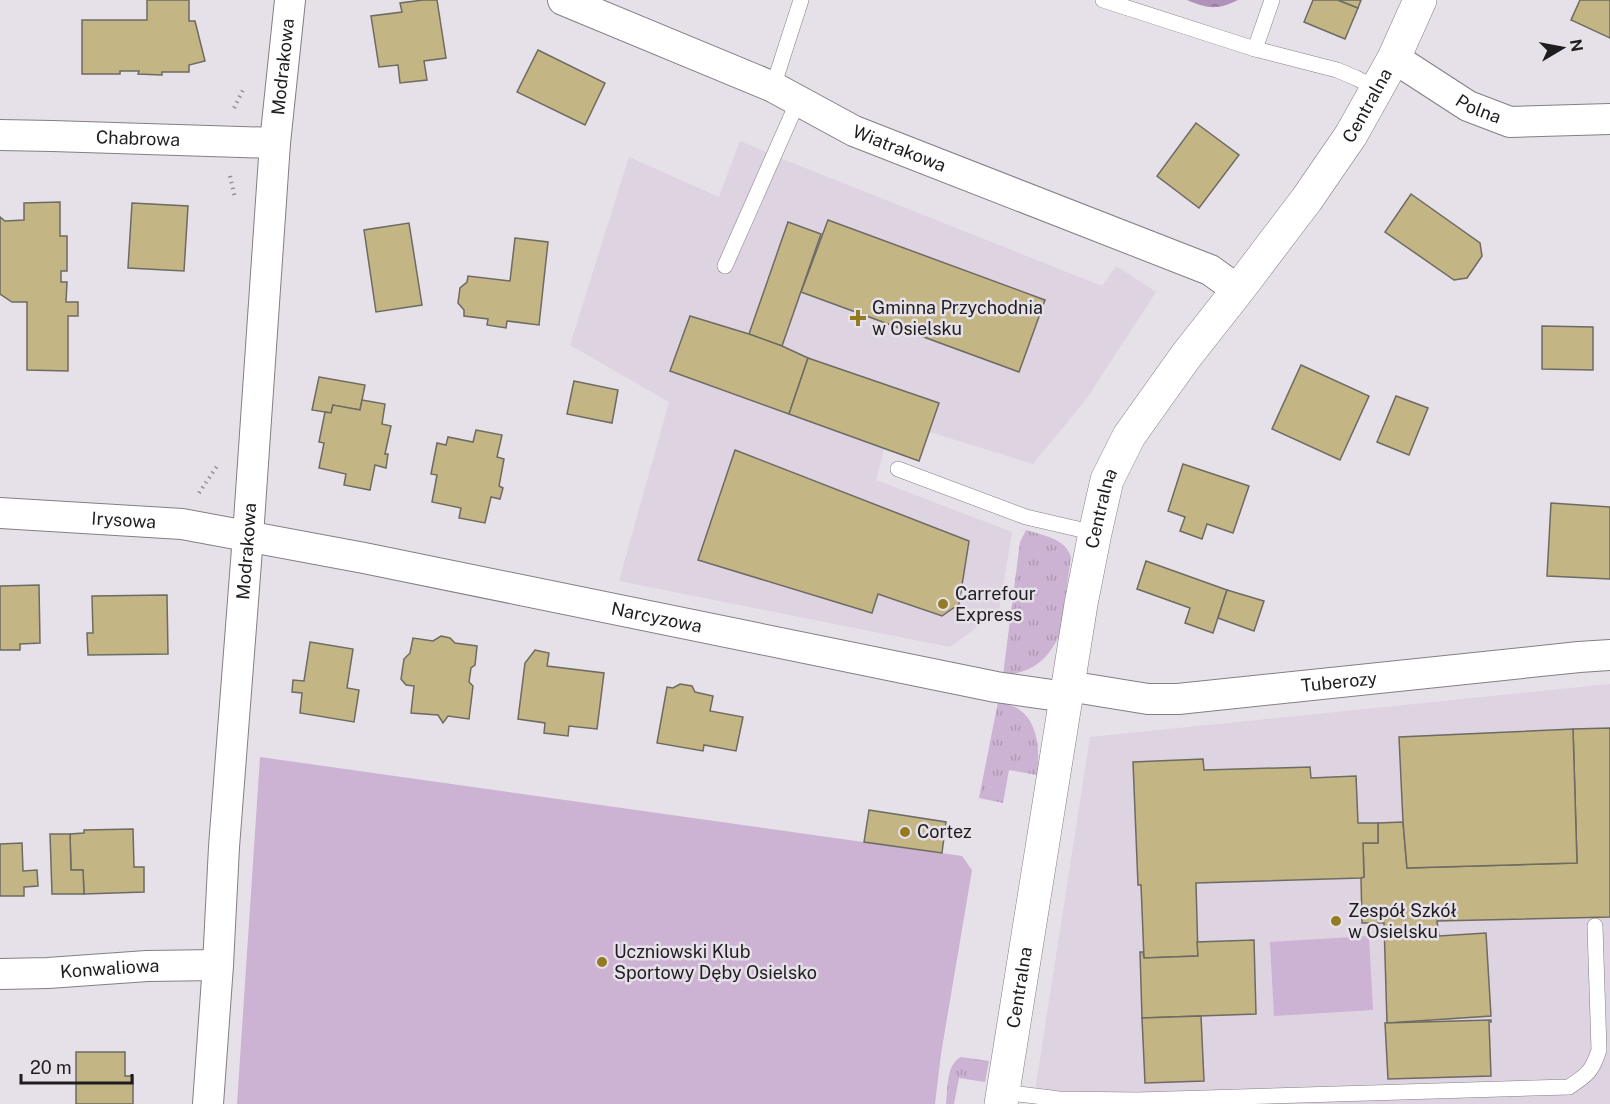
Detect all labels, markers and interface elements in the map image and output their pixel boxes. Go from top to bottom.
street label: Modrakowa [267,17,298,116]
north arrow [1532,18,1592,78]
text: N [1566,38,1587,53]
street label: Centralna [1338,64,1396,147]
street label: Polna [1452,90,1504,128]
street label: Wiatrakowa [850,120,949,176]
street label: Chabrowa [96,126,180,150]
place label: Gminna Przychodnia w Osielsku [872,297,1043,339]
marker: Gminna Przychodnia w Osielsku [849,309,867,327]
street label: Centralna [1081,464,1121,550]
street label: Modrakowa [232,502,260,601]
street label: Irysowa [91,508,157,532]
place label: Carrefour Express [955,583,1036,625]
marker: Carrefour Express [936,597,950,611]
street label: Narcyzowa [609,598,704,637]
street label: Tuberozy [1300,667,1378,696]
place label: Cortez [917,821,972,842]
marker: Cortez [898,825,912,839]
place label: Zespół Szkół w Osielsku [1348,900,1457,942]
marker: Zespół Szkół w Osielsku [1329,914,1343,928]
place label: Uczniowski Klub Sportowy Dęby Osielsko [614,941,817,983]
street label: Centralna [1002,945,1036,1030]
street label: Konwaliowa [59,955,160,982]
marker: Uczniowski Klub Sportowy Dęby Osielsko [595,955,609,969]
scale bar [21,1047,132,1085]
text: 20 m [30,1057,72,1078]

